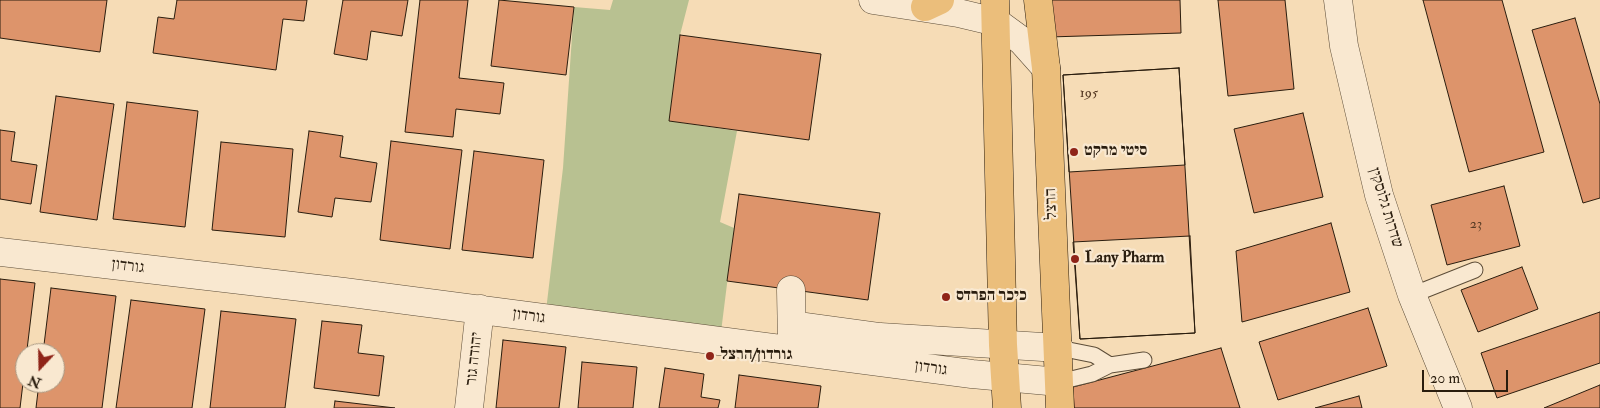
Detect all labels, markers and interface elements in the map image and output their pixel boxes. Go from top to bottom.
house number: 195 [1080,86,1098,102]
place label: סיטי מרקט [1084,142,1147,162]
marker: סיטי מרקט [1068,146,1080,158]
street label: שדרות גלוסקין [1364,166,1406,250]
street label: הרצל [1042,188,1062,220]
house number: 23 [1470,217,1482,233]
place label: Lany Pharm [1085,249,1164,269]
marker: Lany Pharm [1069,253,1081,265]
street label: גורדון [111,255,145,279]
place label: כיכר הפרדס [956,287,1027,307]
marker: כיכר הפרדס [940,291,952,303]
street label: גורדון [511,305,547,329]
street label: יהודה גור [463,331,487,387]
north arrow [15,343,65,393]
place label: גורדון/הרצל [720,346,793,366]
marker: גורדון/הרצל [704,350,716,362]
street label: גורדון [913,357,949,381]
scale bar [1425,360,1511,392]
text: 20 m [1430,369,1460,388]
text: N [26,371,44,392]

